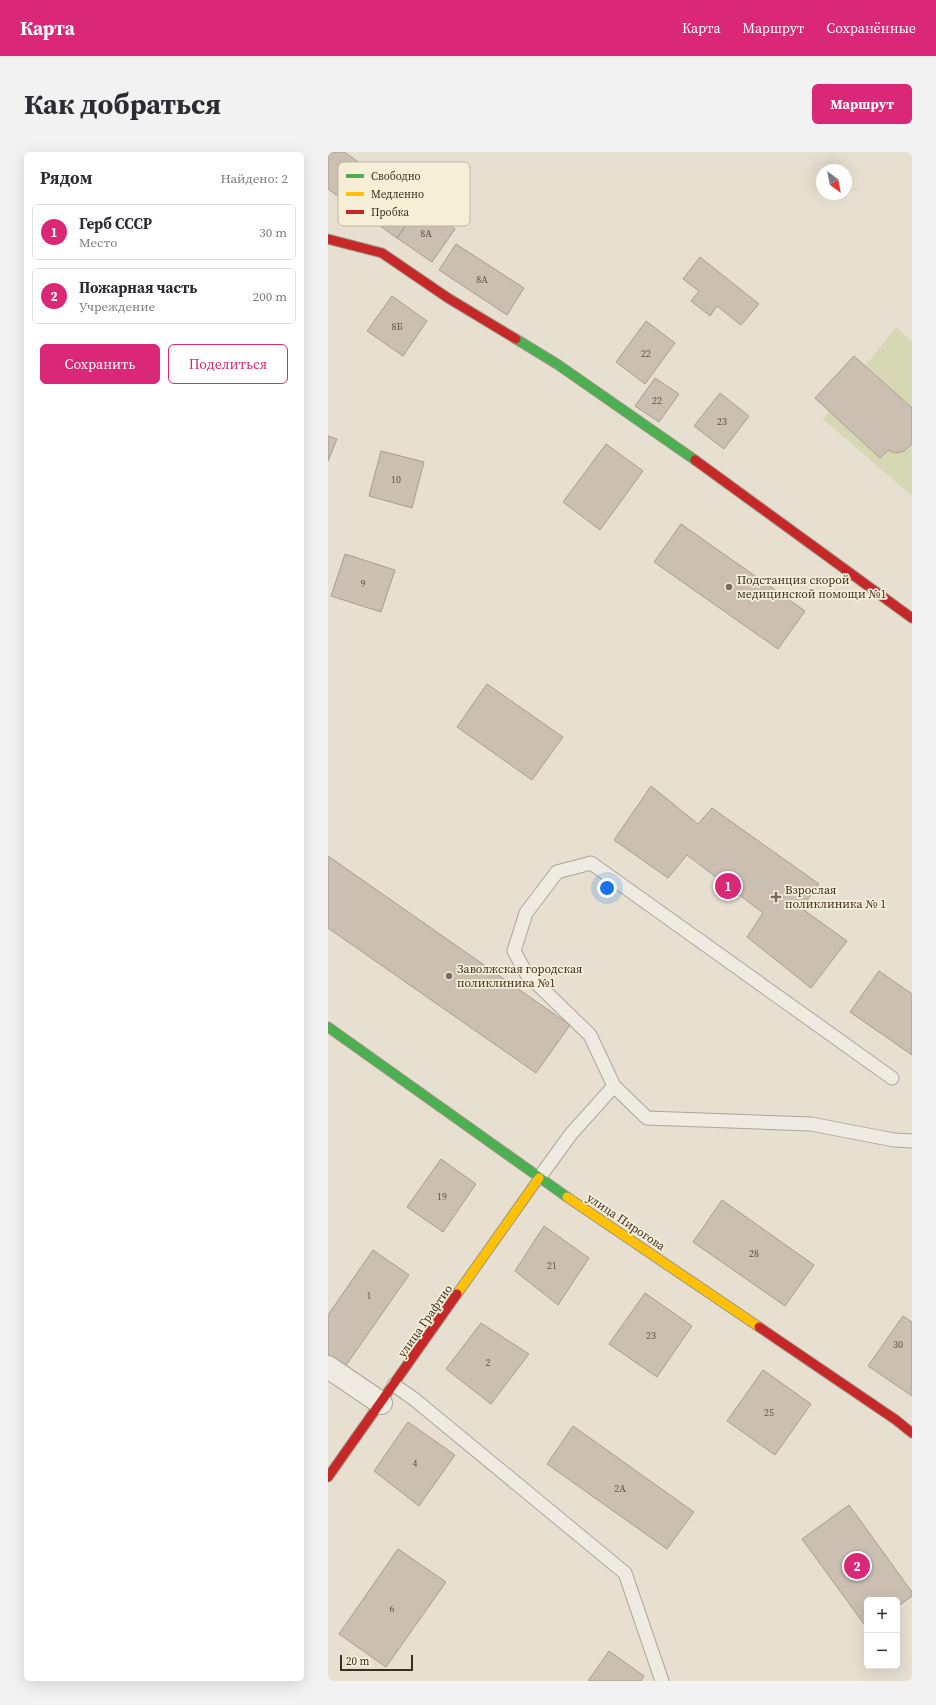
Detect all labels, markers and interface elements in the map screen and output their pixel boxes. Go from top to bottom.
text: Карта [20,15,75,41]
text: Карта [682,18,721,38]
text: Маршрут [743,18,804,38]
text: Сохранённые [826,18,916,38]
button: Маршрут [812,84,912,124]
text: Как добраться [24,85,221,123]
legend [338,162,470,226]
north arrow [816,164,852,200]
text: Рядом [40,166,92,190]
text: Свободно [371,169,421,184]
text: Найдено: 2 [221,170,288,187]
text: Медленно [371,187,424,202]
text: Пробка [371,205,410,220]
text: Герб СССР [79,213,152,234]
text: 1 [50,224,58,241]
text: 30 m [259,224,287,241]
house number: 8А [420,227,432,240]
text: Место [79,234,117,251]
house number: 8А [476,273,488,286]
text: Пожарная часть [79,277,197,298]
text: 2 [50,288,58,305]
text: 200 m [253,288,287,305]
text: Учреждение [79,298,155,315]
house number: 8Б [391,320,403,333]
button: Сохранить [40,344,160,384]
button: Поделиться [168,344,288,384]
house number: 22 [641,347,651,360]
house number: 22 [652,394,662,407]
house number: 23 [717,415,727,428]
house number: 10 [391,473,401,486]
place label: Подстанция скорой медицинской помощи №1 [737,572,887,602]
house number: 9 [361,577,366,590]
marker: Подстанция скорой медицинской помощи №1 [724,582,734,592]
pin: 1 [715,871,741,901]
your location [597,878,617,898]
place label: Взрослая поликлиника № 1 [785,882,886,912]
marker: Взрослая поликлиника № 1 [770,891,782,903]
place label: Заволжская городская поликлиника №1 [457,961,582,991]
marker: Заволжская городская поликлиника №1 [444,971,454,981]
house number: 19 [437,1190,447,1203]
street label: улица Пирогова [584,1190,669,1255]
house number: 28 [749,1247,759,1260]
house number: 21 [547,1259,557,1272]
street label: улица Графтио [394,1281,456,1361]
house number: 1 [367,1289,372,1302]
house number: 23 [646,1329,656,1342]
house number: 30 [893,1338,903,1351]
house number: 2 [486,1356,491,1369]
house number: 25 [764,1406,774,1419]
house number: 4 [413,1457,418,1470]
house number: 2А [614,1482,626,1495]
pin: 2 [844,1551,870,1581]
map controls [864,1597,900,1669]
button: + [864,1597,900,1633]
house number: 6 [390,1602,395,1615]
button: − [864,1633,900,1669]
scale bar [340,1653,413,1672]
text: 20 m [346,1654,369,1669]

